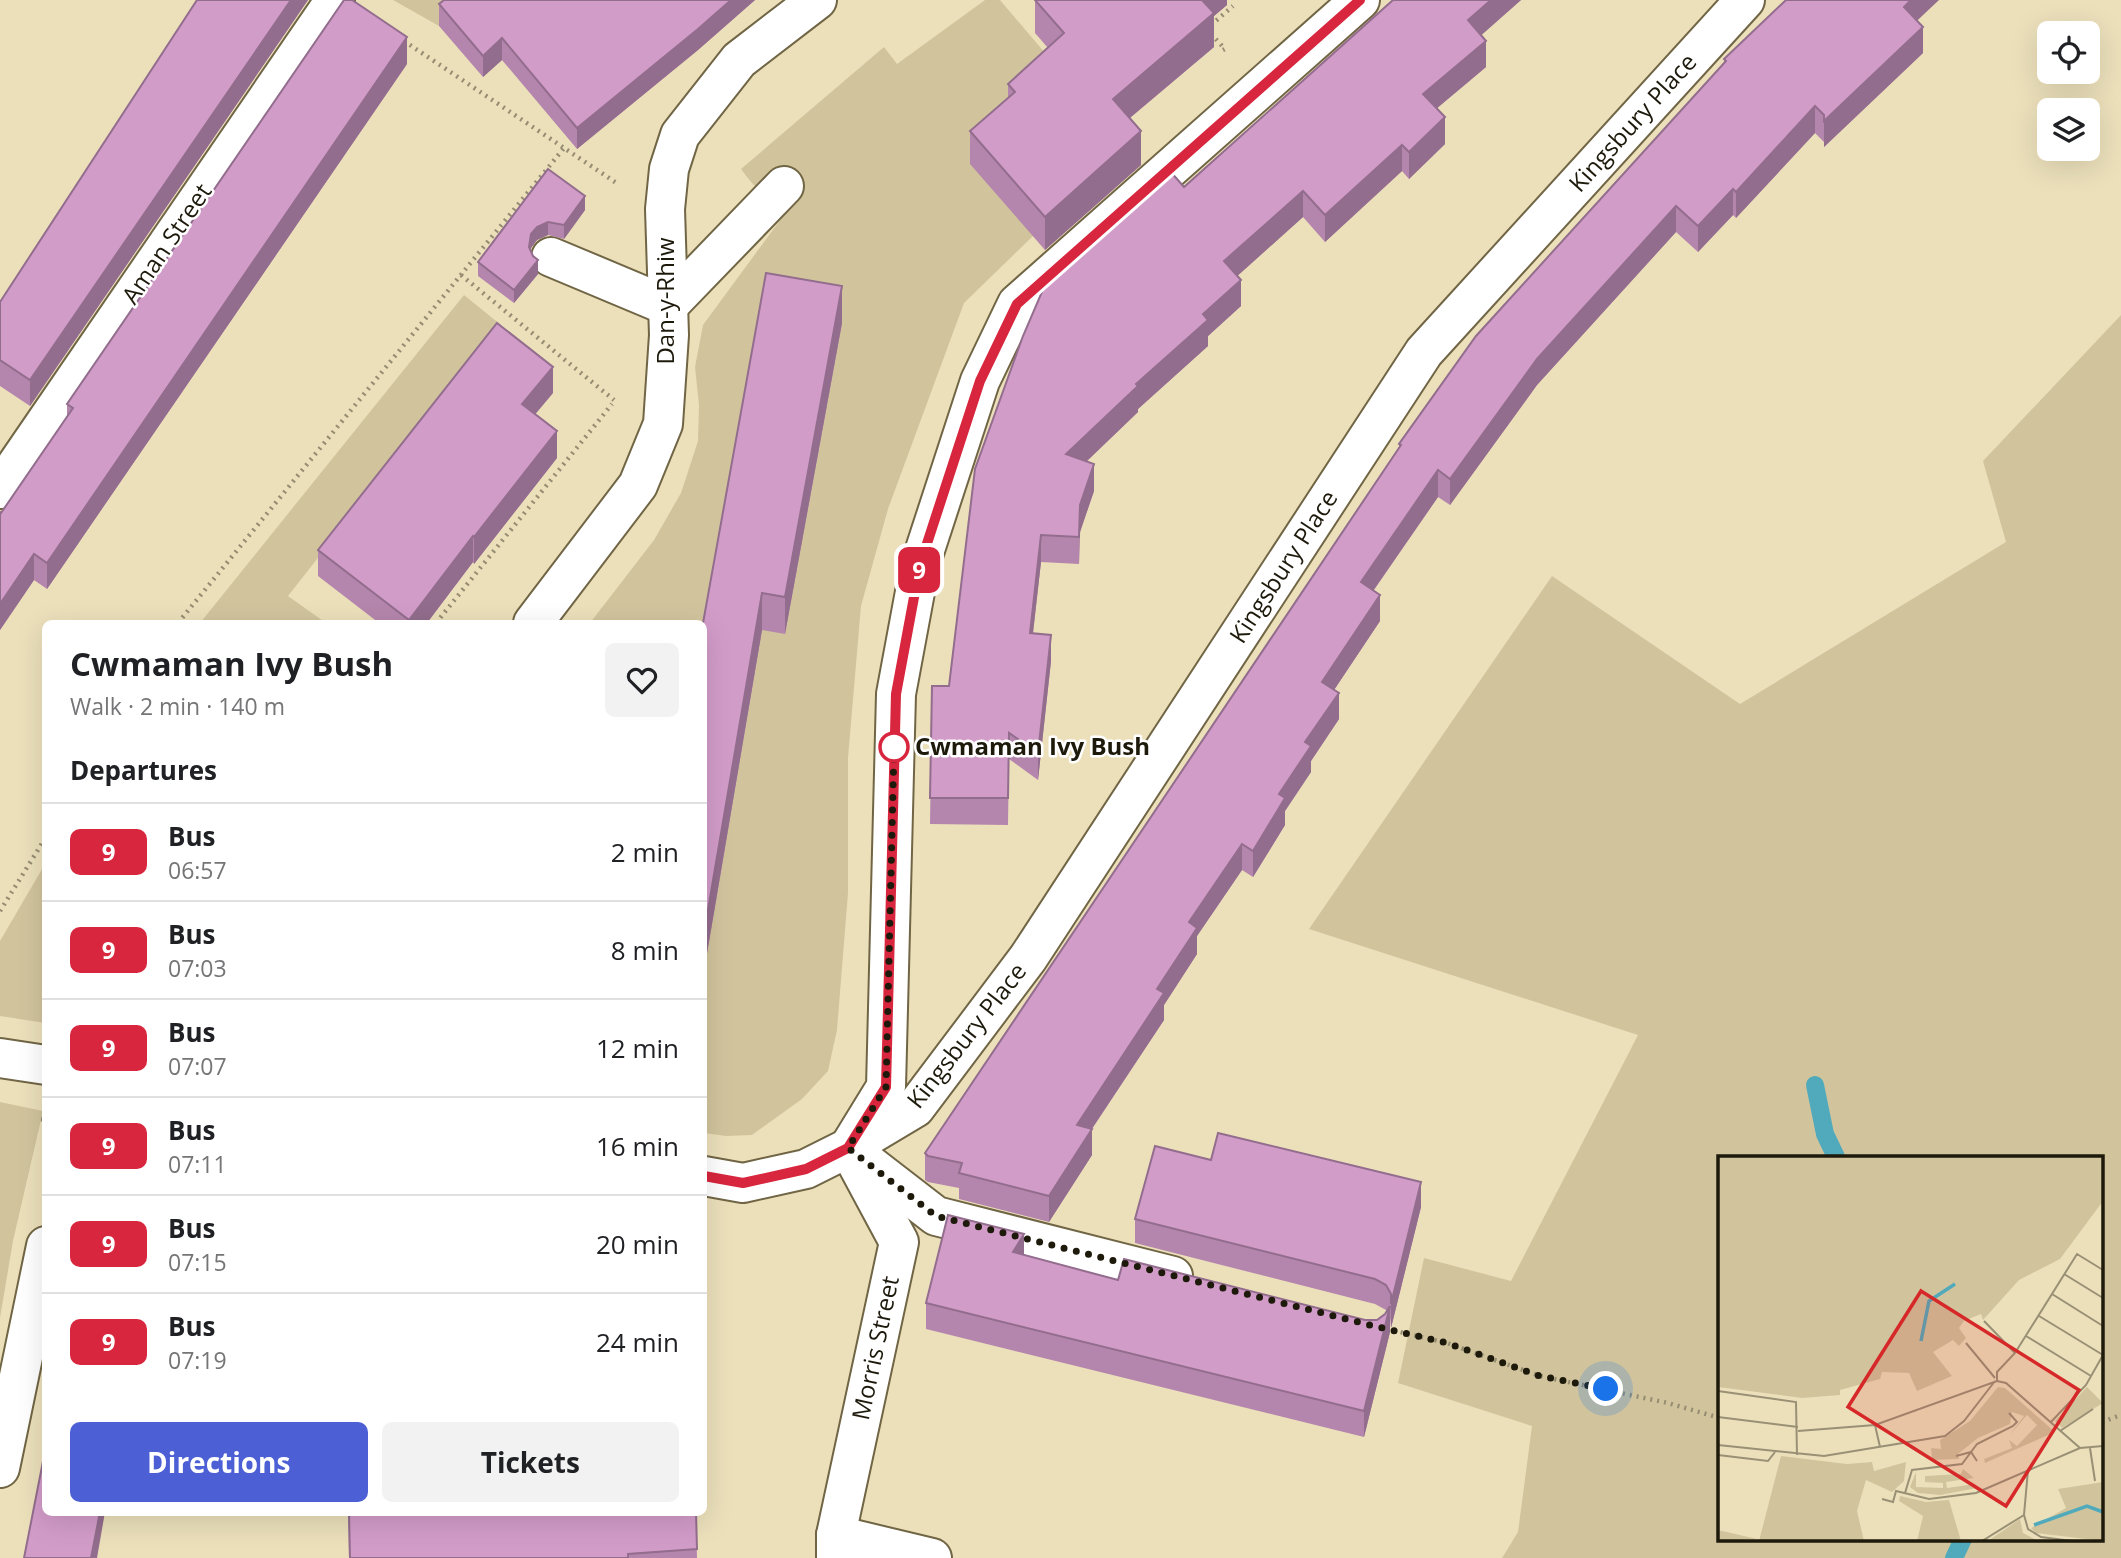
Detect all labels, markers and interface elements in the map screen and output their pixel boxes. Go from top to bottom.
map controls [2037,21,2100,161]
button: locate [2037,21,2100,84]
street label: Kingsbury Place [1561,45,1703,199]
button: layers [2037,98,2100,161]
street label: Aman Street [113,176,218,310]
street label: Dan-y-Rhiw [648,237,681,365]
street label: Kingsbury Place [1221,483,1345,649]
line badge: 9 [896,547,942,593]
text: 9 [912,553,926,586]
text: Cwmaman Ivy Bush [70,641,393,686]
button: heart [605,643,679,717]
text: Walk · 2 min · 140 m [70,690,285,722]
place label: Cwmaman Ivy Bush [915,729,1150,762]
marker: Cwmaman Ivy Bush [879,732,909,762]
text: Departures [70,752,217,788]
text: Bus [168,818,215,854]
text: 2 min [611,834,679,870]
text: 9 [102,835,115,868]
text: 06:57 [168,854,227,886]
text: Bus [168,916,215,952]
text: 8 min [611,932,679,968]
text: 9 [102,933,115,966]
text: 07:03 [168,952,227,984]
street label: Kingsbury Place [899,955,1033,1115]
text: Bus [168,1014,215,1050]
text: 12 min [596,1030,679,1066]
text: 9 [102,1031,115,1064]
text: 07:07 [168,1050,227,1082]
text: Bus [168,1112,215,1148]
text: 16 min [596,1128,679,1164]
text: 9 [102,1129,115,1162]
text: 07:11 [168,1148,227,1180]
inset map [1718,1156,2104,1540]
text: Bus [168,1210,215,1246]
text: 20 min [596,1226,679,1262]
text: 9 [102,1227,115,1260]
text: 07:15 [168,1246,227,1278]
street label: Morris Street [843,1273,906,1423]
text: Bus [168,1308,215,1344]
text: 24 min [596,1324,679,1360]
text: 9 [102,1325,115,1358]
text: 07:19 [168,1344,227,1376]
your location [1588,1371,1623,1406]
button: Directions [70,1422,368,1502]
button: Tickets [382,1422,679,1502]

